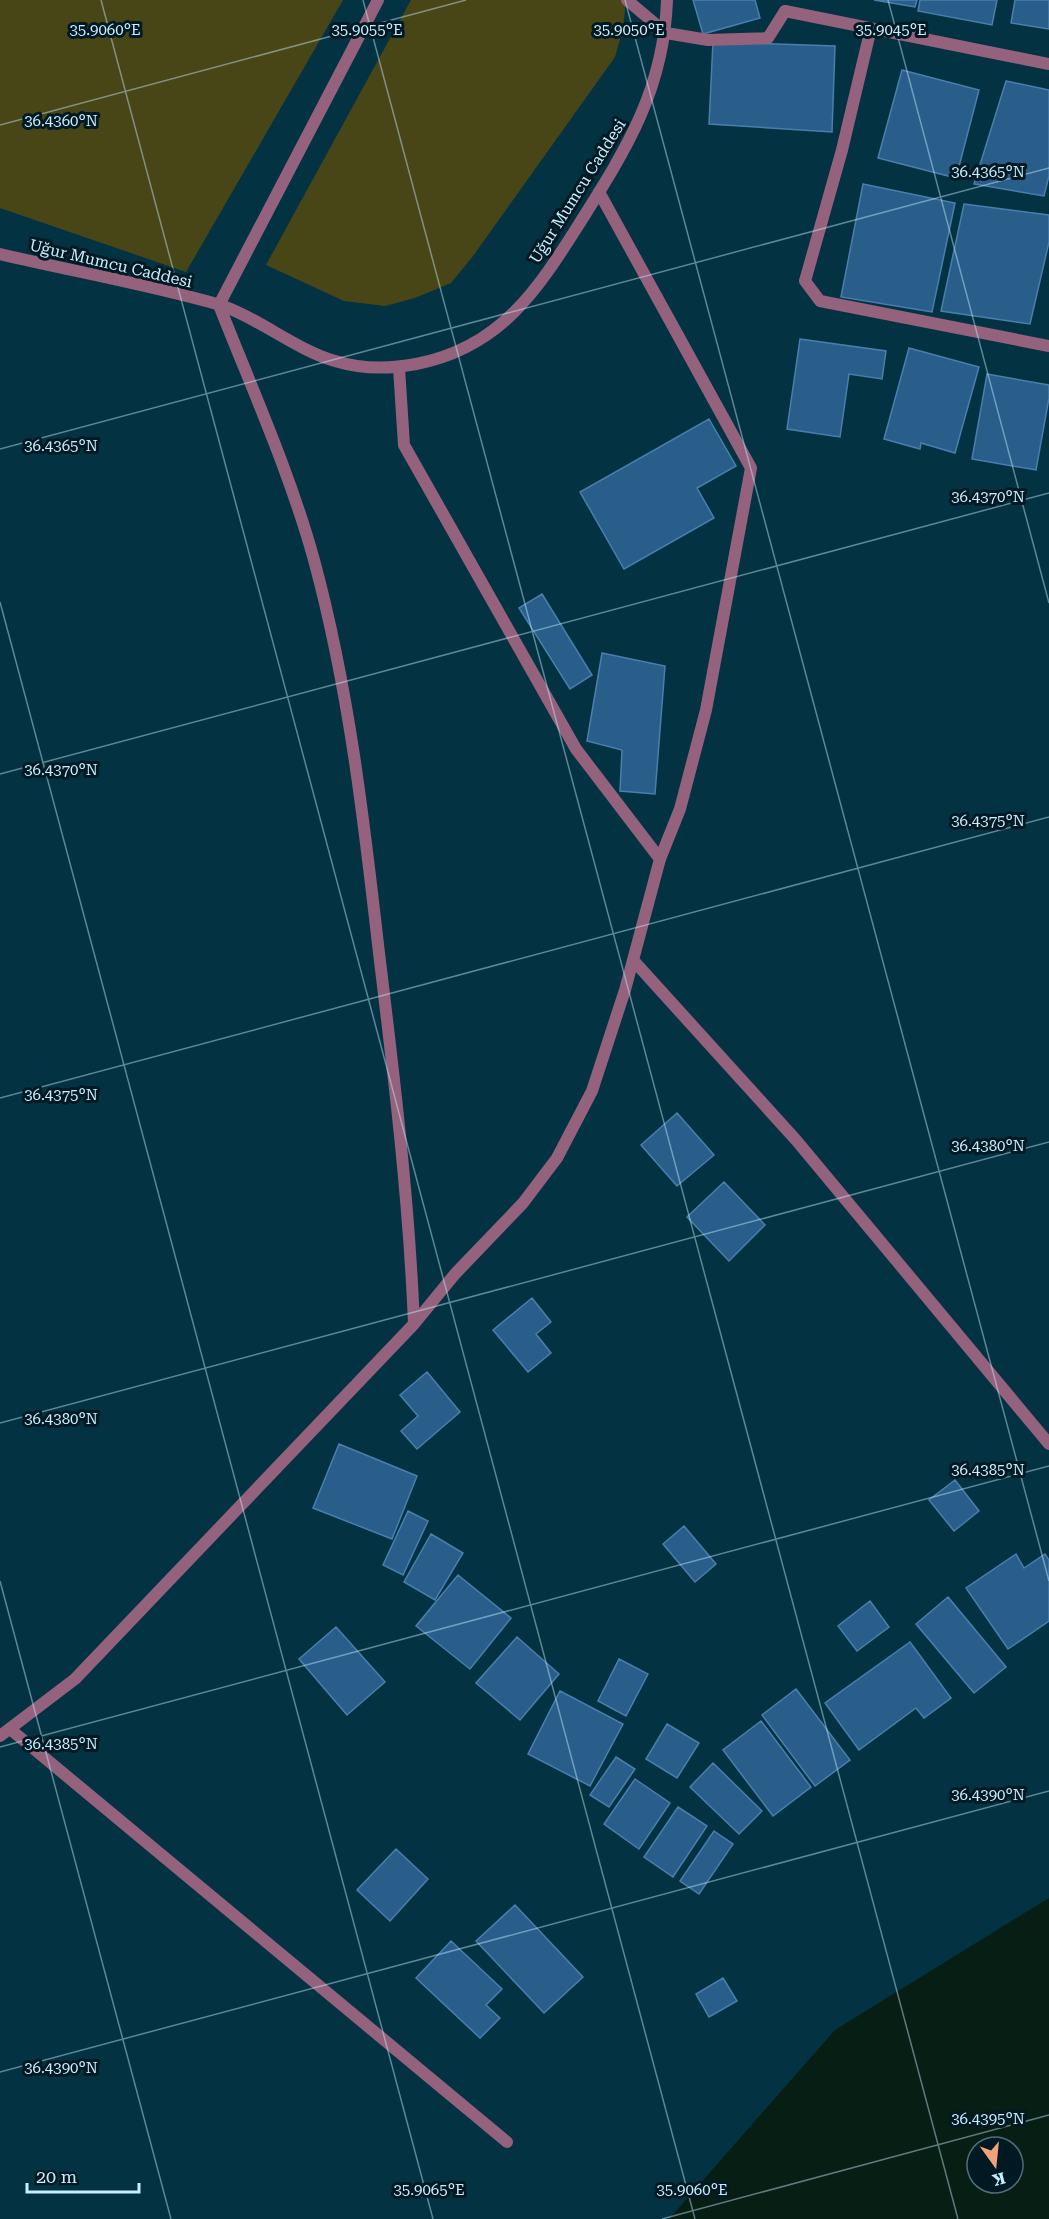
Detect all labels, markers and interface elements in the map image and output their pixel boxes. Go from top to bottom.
text: 35.9060°E [69,21,141,39]
text: 35.9055°E [331,21,403,39]
text: 35.9050°E [593,21,665,39]
text: 35.9045°E [855,21,927,39]
text: 36.4360°N [24,112,98,130]
street label: Uğur Mumcu Caddesi [525,116,630,267]
text: 36.4365°N [951,163,1025,181]
street label: Uğur Mumcu Caddesi [28,236,194,291]
text: 36.4365°N [24,437,98,455]
text: 36.4370°N [951,488,1025,506]
text: 36.4370°N [24,761,98,779]
text: 36.4375°N [951,812,1025,830]
text: 36.4375°N [24,1086,98,1104]
text: 36.4380°N [951,1137,1025,1155]
text: 36.4380°N [24,1410,98,1428]
text: 36.4385°N [951,1461,1025,1479]
text: 36.4385°N [24,1735,98,1753]
text: 36.4390°N [951,1786,1025,1804]
text: 36.4390°N [24,2059,98,2077]
text: 36.4395°N [951,2110,1025,2128]
north arrow [965,2135,1025,2195]
scale bar [27,2156,140,2194]
text: 20 m [36,2166,77,2187]
text: K [990,2168,1007,2190]
text: 35.9065°E [393,2181,465,2199]
text: 35.9060°E [656,2181,728,2199]

